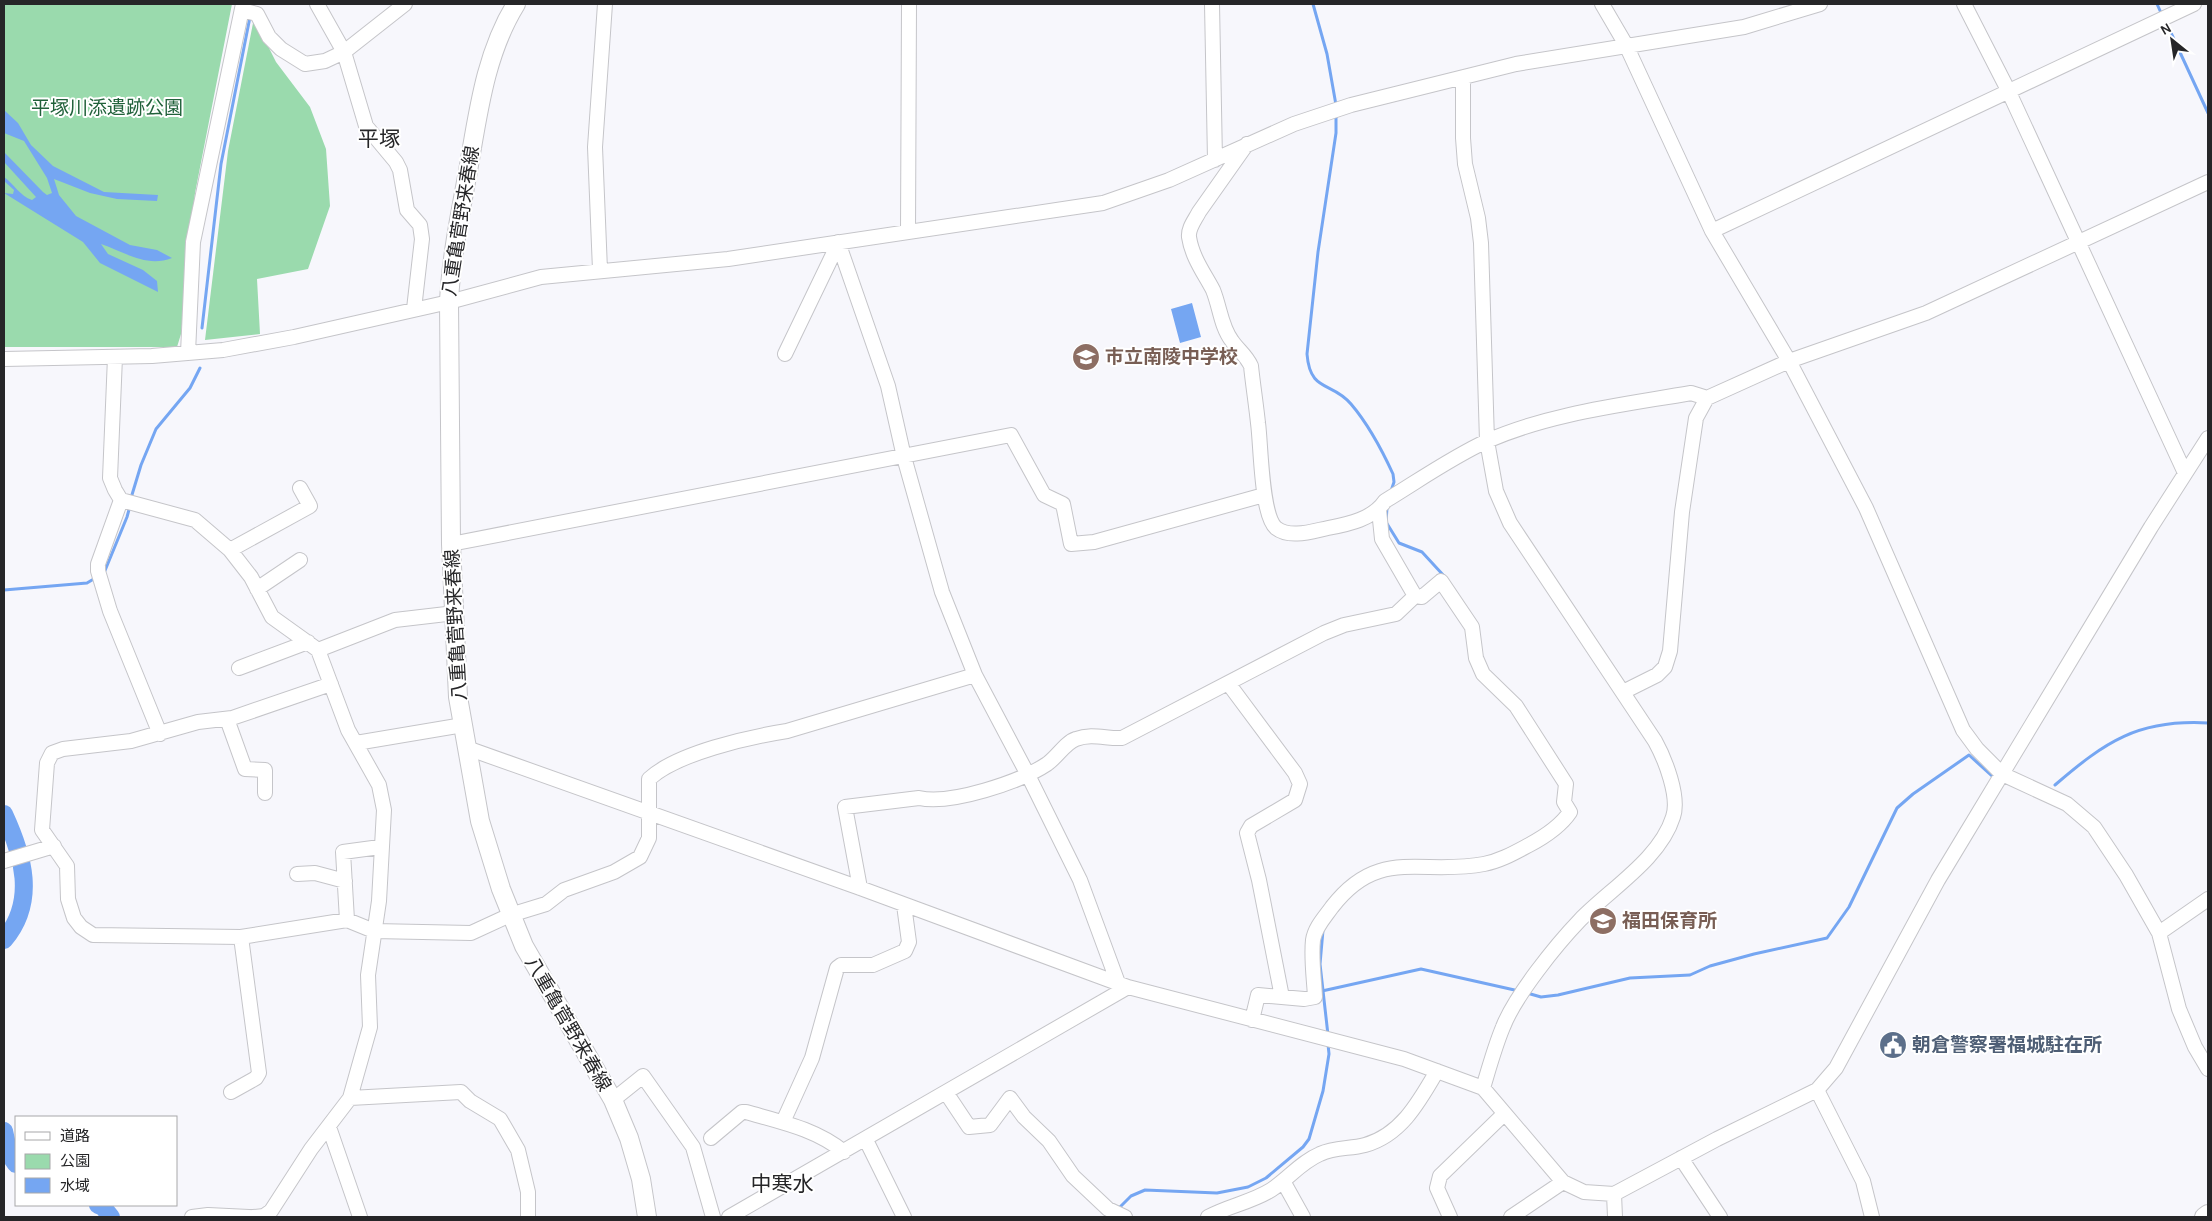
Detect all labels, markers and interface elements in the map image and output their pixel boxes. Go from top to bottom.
north arrow [2147,15,2197,65]
text: N [2157,19,2174,39]
park label: 平塚川添遺跡公園 [31,97,183,119]
district label: 平塚 [358,127,400,151]
street label: 八重亀菅野来春線 [438,144,484,298]
school or university icon: 市立南陵中学校 [1071,342,1101,372]
place label: 市立南陵中学校 [1105,346,1238,368]
street label: 八重亀菅野来春線 [441,549,471,701]
school or university icon: 福田保育所 [1588,906,1618,936]
place label: 福田保育所 [1622,910,1717,932]
street label: 八重亀菅野来春線 [520,953,616,1095]
public building icon: 朝倉警察署福城駐在所 [1878,1030,1908,1060]
place label: 朝倉警察署福城駐在所 [1912,1034,2102,1056]
legend [15,1116,178,1206]
text: 道路 [60,1127,90,1145]
text: 公園 [60,1152,90,1170]
district label: 中寒水 [751,1172,814,1196]
text: 水域 [60,1177,90,1195]

